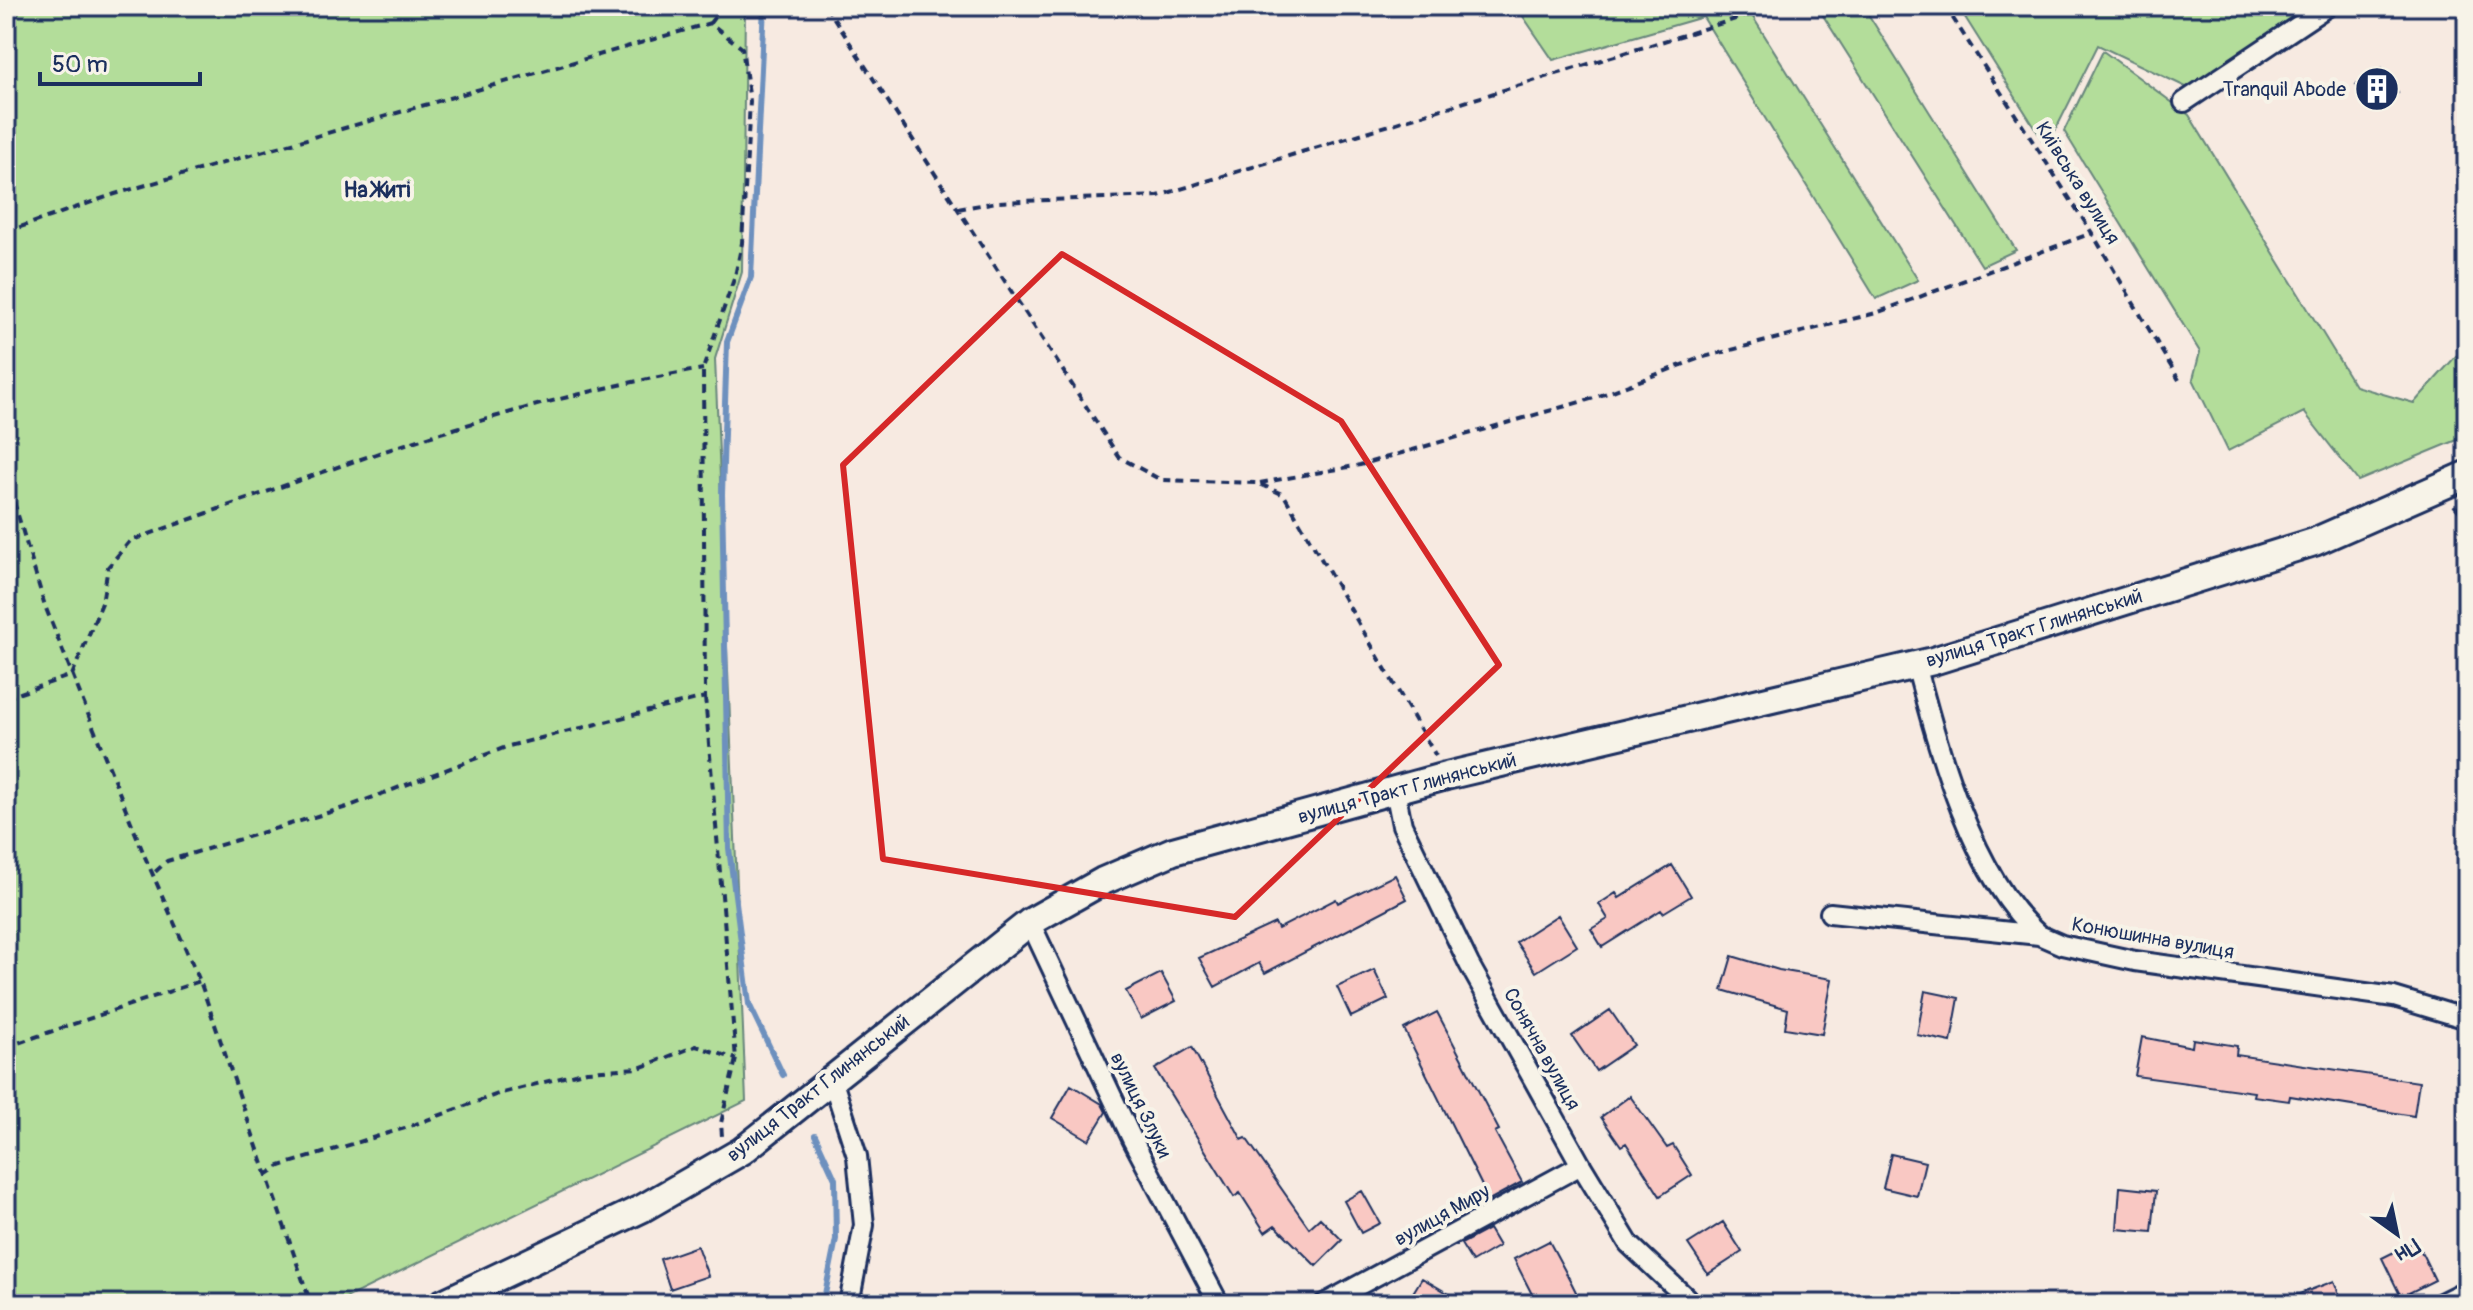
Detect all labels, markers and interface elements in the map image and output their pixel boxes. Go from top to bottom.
scale bar [40,36,200,86]
text: 50 m [52,50,108,79]
building icon: Tranquil Abode [2353,65,2401,113]
place label: Tranquil Abode [2223,77,2346,102]
street label: Київська вулиця [2030,117,2126,249]
district label: На Житі [344,176,411,204]
street label: вулиця Тракт Глинянський [1923,583,2145,673]
street label: вулиця Тракт Глинянський [1295,747,1519,829]
street label: Конюшинна вулиця [2070,911,2236,965]
street label: Сонячна вулиця [1498,983,1586,1115]
street label: вулиця Тракт Глинянський [722,1009,914,1167]
street label: вулиця Злуки [1105,1048,1177,1162]
street label: вулиця Миру [1390,1178,1495,1251]
north arrow [2357,1194,2437,1274]
text: Пн [2390,1232,2425,1268]

